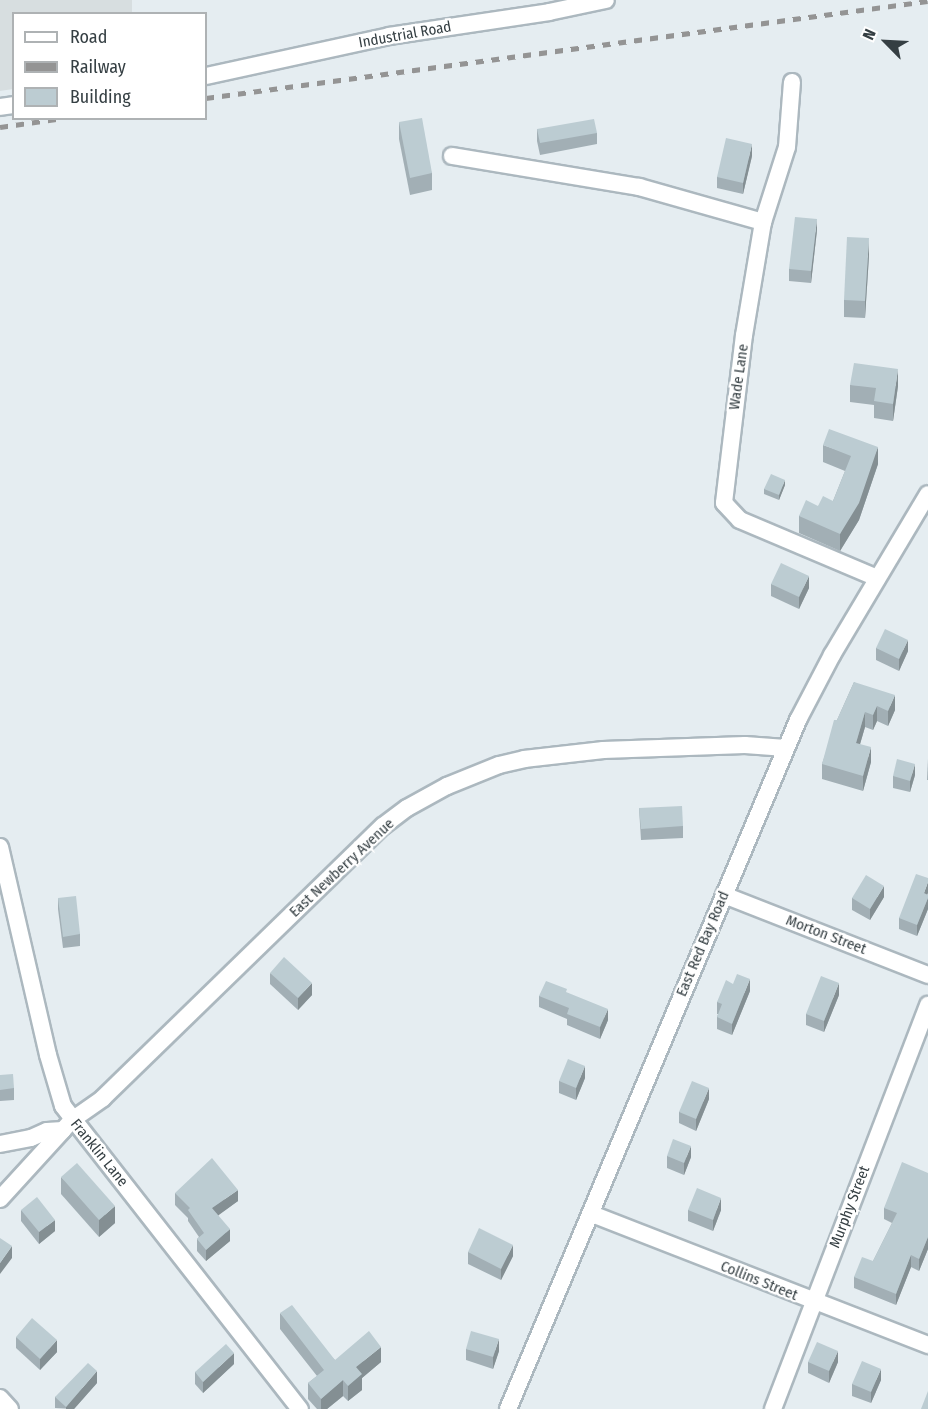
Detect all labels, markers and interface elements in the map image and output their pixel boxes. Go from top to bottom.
legend [12,12,207,120]
north arrow [856,12,916,72]
street label: Industrial Road [357,18,453,52]
text: Road [70,26,107,48]
text: N [858,26,880,43]
text: Railway [70,56,126,78]
text: Building [70,86,131,108]
street label: Wade Lane [725,343,753,411]
street label: East Newberry Avenue [286,815,398,921]
street label: East Red Bay Road [673,889,733,999]
street label: Morton Street [783,911,869,959]
street label: Franklin Lane [66,1116,132,1190]
street label: Murphy Street [826,1163,874,1251]
street label: Collins Street [718,1257,800,1305]

